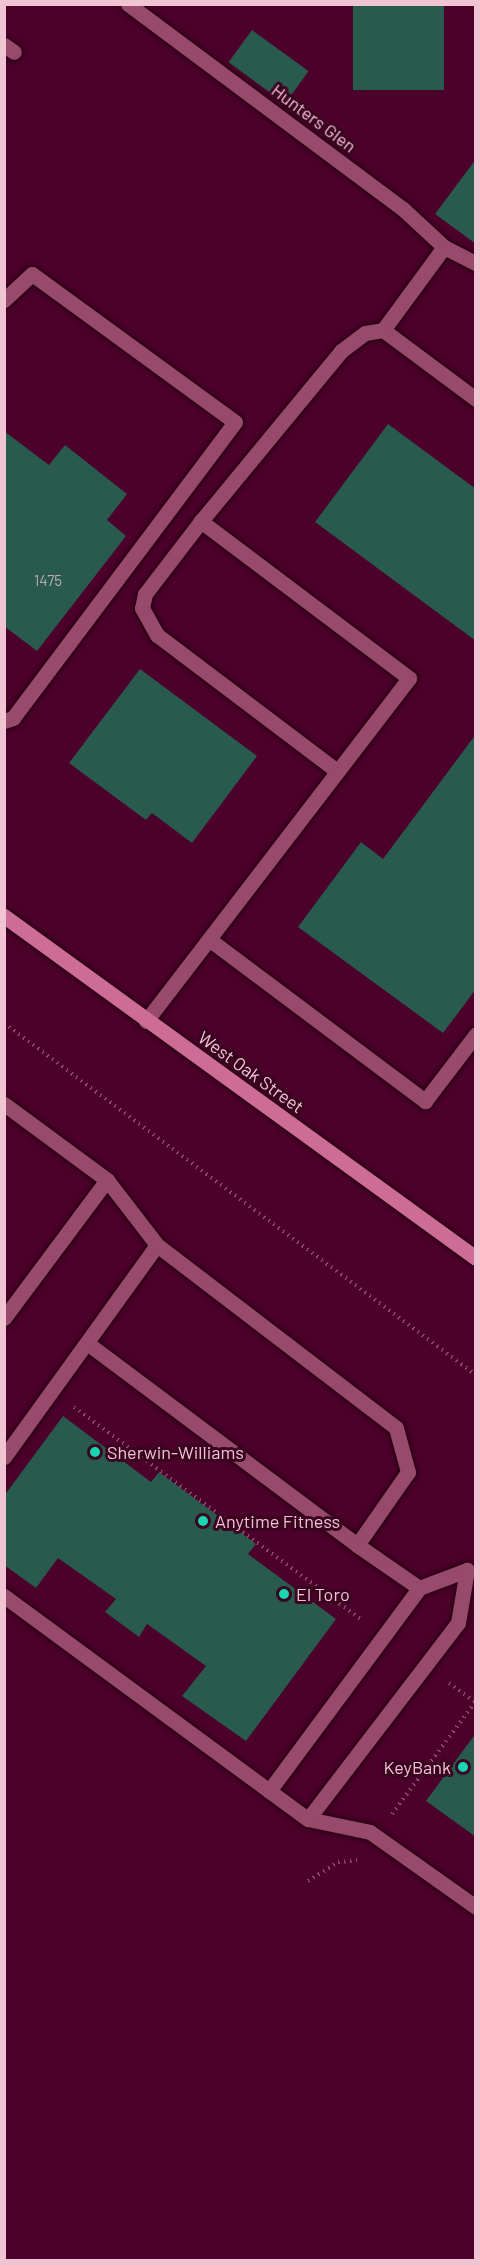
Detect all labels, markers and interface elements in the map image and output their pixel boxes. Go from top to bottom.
street label: Hunters Glen [267,79,361,157]
house number: 1475 [34,572,62,590]
street label: West Oak Street [194,1026,308,1118]
place label: Sherwin-Williams [107,1441,244,1463]
marker: Sherwin-Williams [88,1445,102,1459]
place label: Anytime Fitness [215,1510,340,1532]
marker: Anytime Fitness [196,1514,210,1528]
place label: El Toro [296,1583,350,1605]
marker: El Toro [277,1587,291,1601]
place label: KeyBank [384,1756,451,1778]
marker: KeyBank [456,1760,470,1774]

